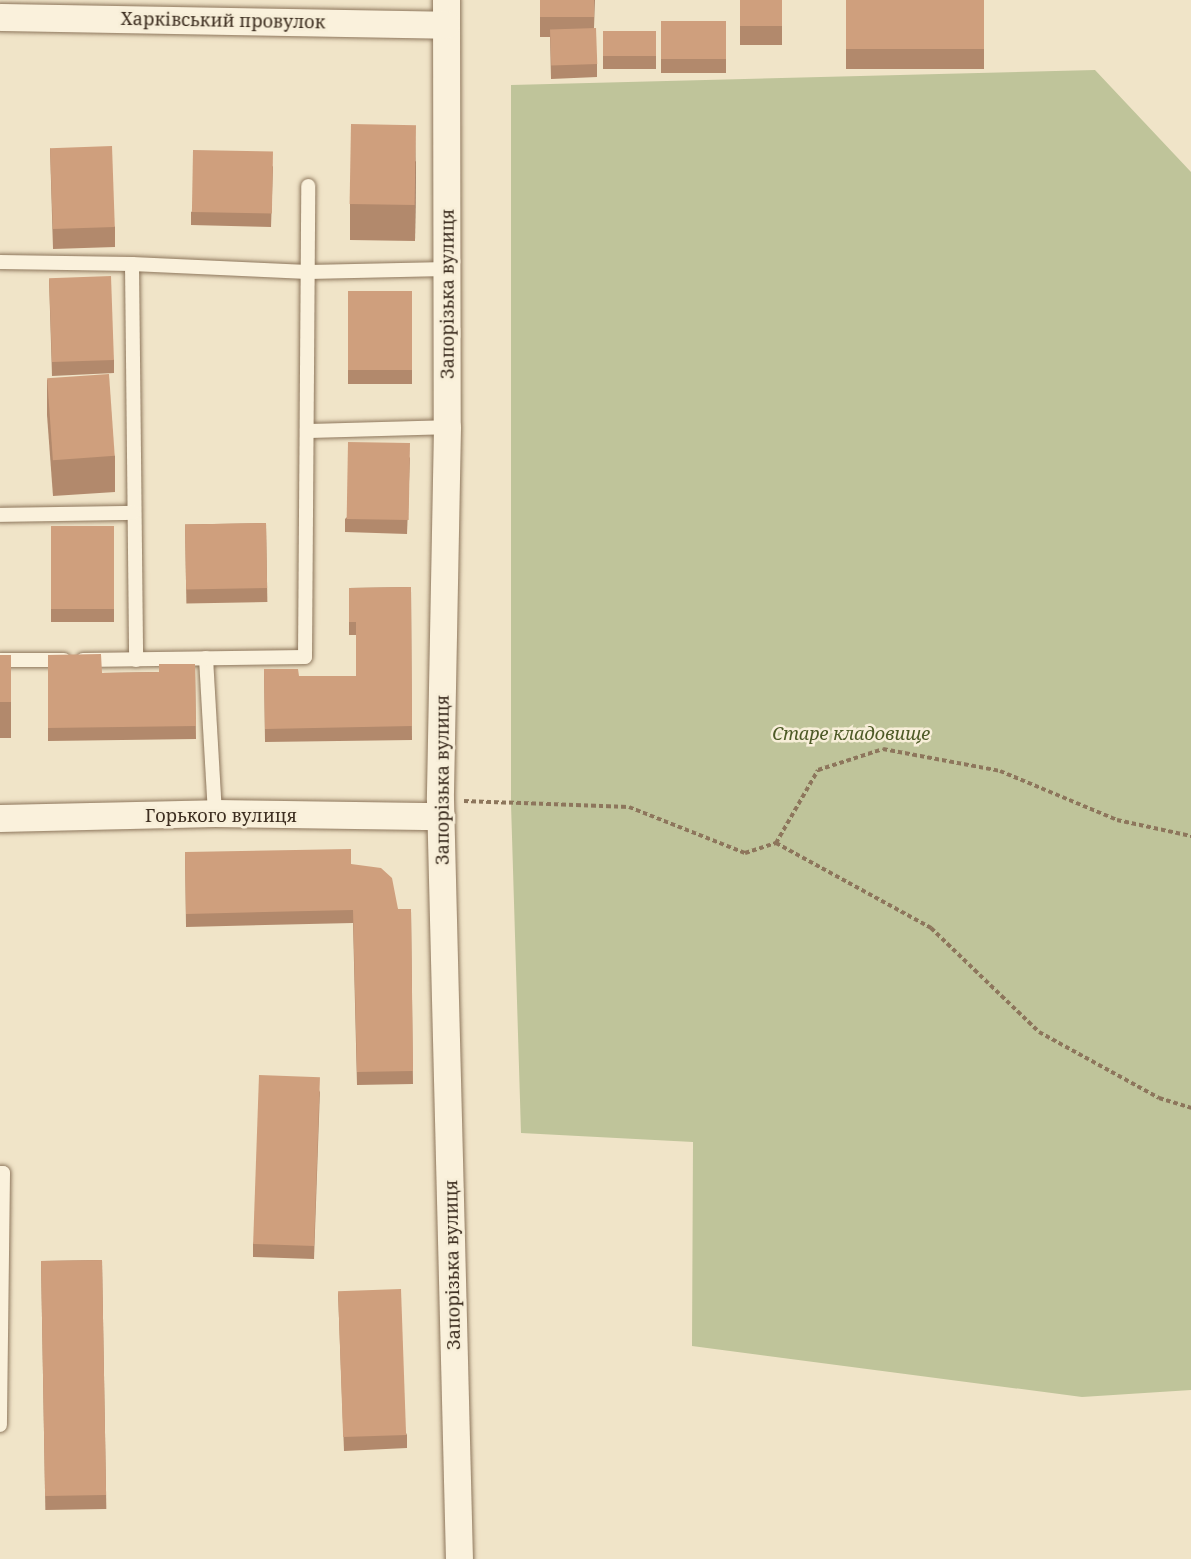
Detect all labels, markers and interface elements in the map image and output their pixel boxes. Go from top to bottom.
street label: Харківський провулок [120,7,326,33]
street label: Запорізька вулиця [436,209,458,379]
street label: Запорізька вулиця [431,695,453,865]
park label: Старе кладовище [772,722,930,744]
street label: Горького вулиця [145,804,297,826]
street label: Запорізька вулиця [440,1180,464,1350]

